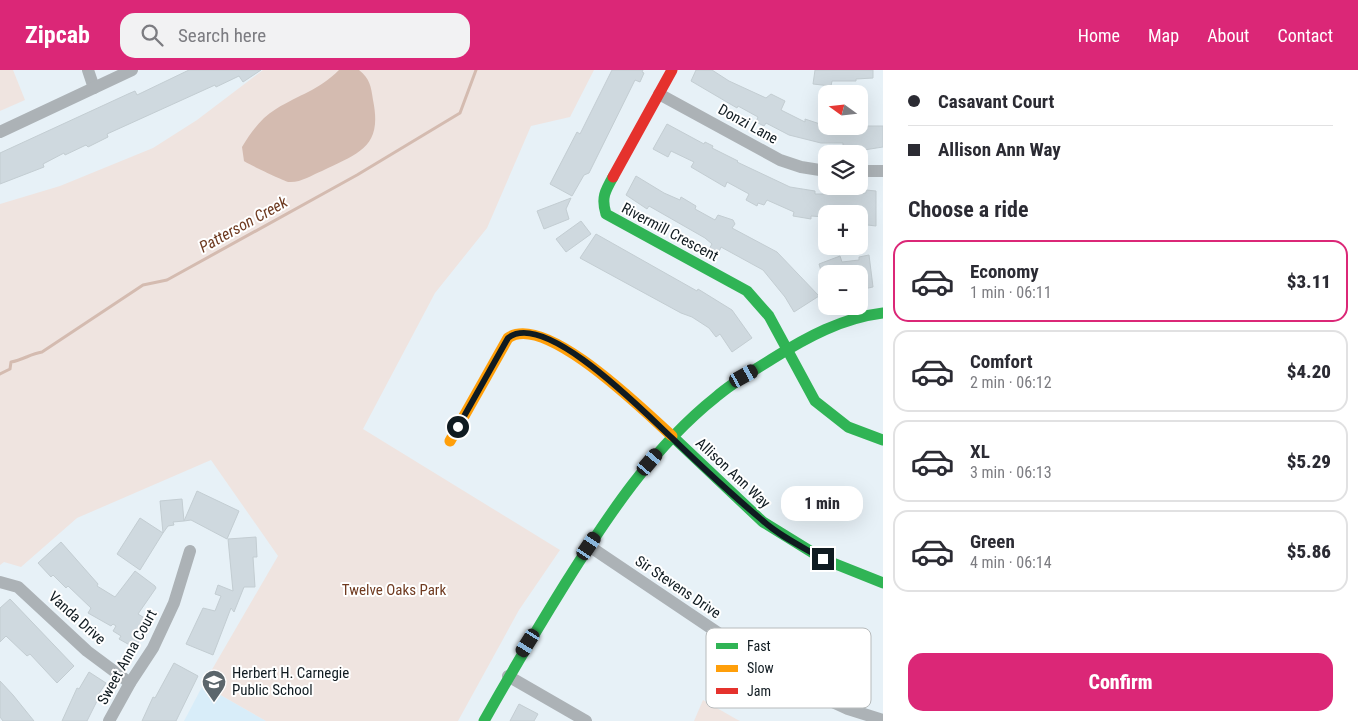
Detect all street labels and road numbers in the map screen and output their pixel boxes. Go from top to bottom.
street label: Donzi Lane [715,100,781,148]
street label: Rivermill Crescent [619,199,721,265]
street label: Allison Ann Way [692,434,774,512]
street label: Sir Stevens Drive [632,552,724,622]
street label: Vanda Drive [45,588,109,648]
street label: Sweet Anna Court [93,606,161,708]

